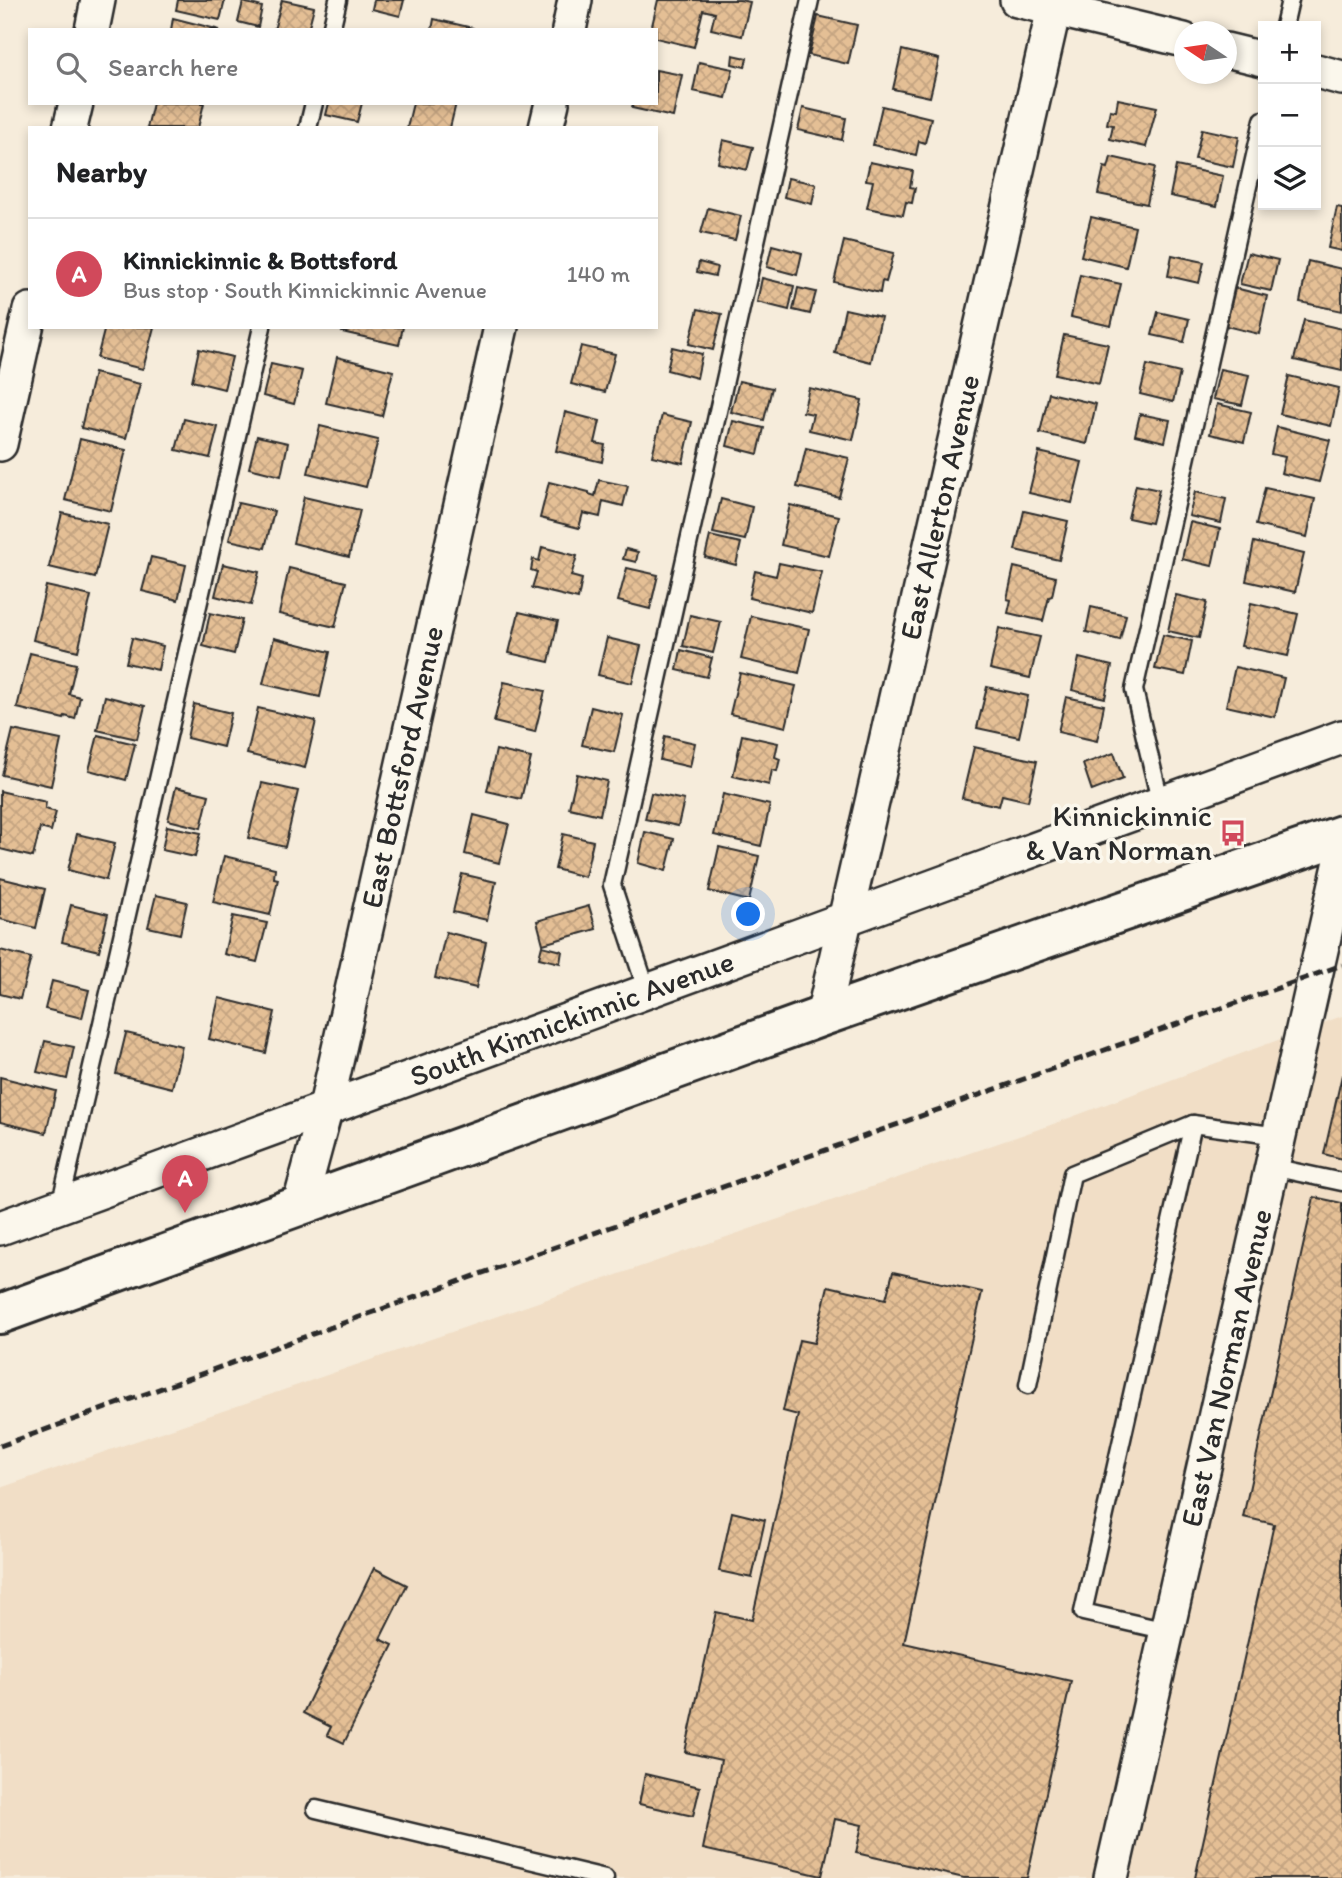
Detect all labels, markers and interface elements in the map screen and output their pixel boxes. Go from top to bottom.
north arrow [1174,21,1237,84]
map controls [1258,21,1321,210]
button: + [1258,21,1321,84]
search box [28,28,658,105]
icon: search [52,48,90,86]
text: Search here [108,51,238,83]
button: − [1258,84,1321,147]
button: layers [1258,147,1321,210]
text: Nearby [56,153,147,190]
text: Kinnickinnic & Bottsford [123,244,397,276]
text: A [72,260,86,288]
text: 140 m [567,260,630,288]
text: Bus stop · South Kinnickinnic Avenue [123,276,487,304]
street label: East Allerton Avenue [891,371,988,643]
street label: East Bottsford Avenue [352,622,451,911]
place label: Kinnickinnic & Van Norman [1026,797,1212,868]
bus stop icon: Kinnickinnic & Van Norman [1218,818,1248,848]
your location [731,897,765,931]
street label: South Kinnickinnic Avenue [405,942,739,1094]
pin: A [162,1155,208,1213]
street label: East Van Norman Avenue [1172,1205,1280,1530]

